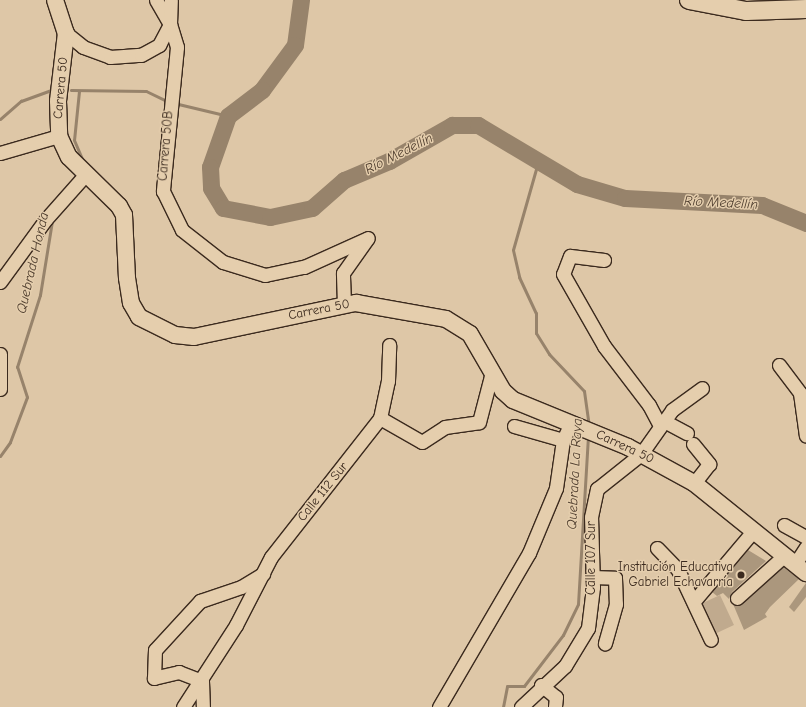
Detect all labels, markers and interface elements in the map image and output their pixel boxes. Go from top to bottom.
street label: Carrera 50 [51,56,71,120]
street label: Carrera 50B [155,110,177,182]
water label: Río Medellín [362,130,436,178]
water label: Río Medellín [684,193,758,213]
water label: Quebrada Honda [13,211,53,315]
street label: Carrera 50 [287,296,351,324]
water label: Quebrada La Raya [564,418,586,530]
street label: Carrera 50 [594,427,656,467]
street label: Calle 112 Sur [294,459,352,525]
street label: Calle 107 Sur [583,521,599,595]
place label: Institución Educativa Gabriel Echavarría [618,560,733,591]
marker: Institución Educativa Gabriel Echavarría [736,570,746,580]

